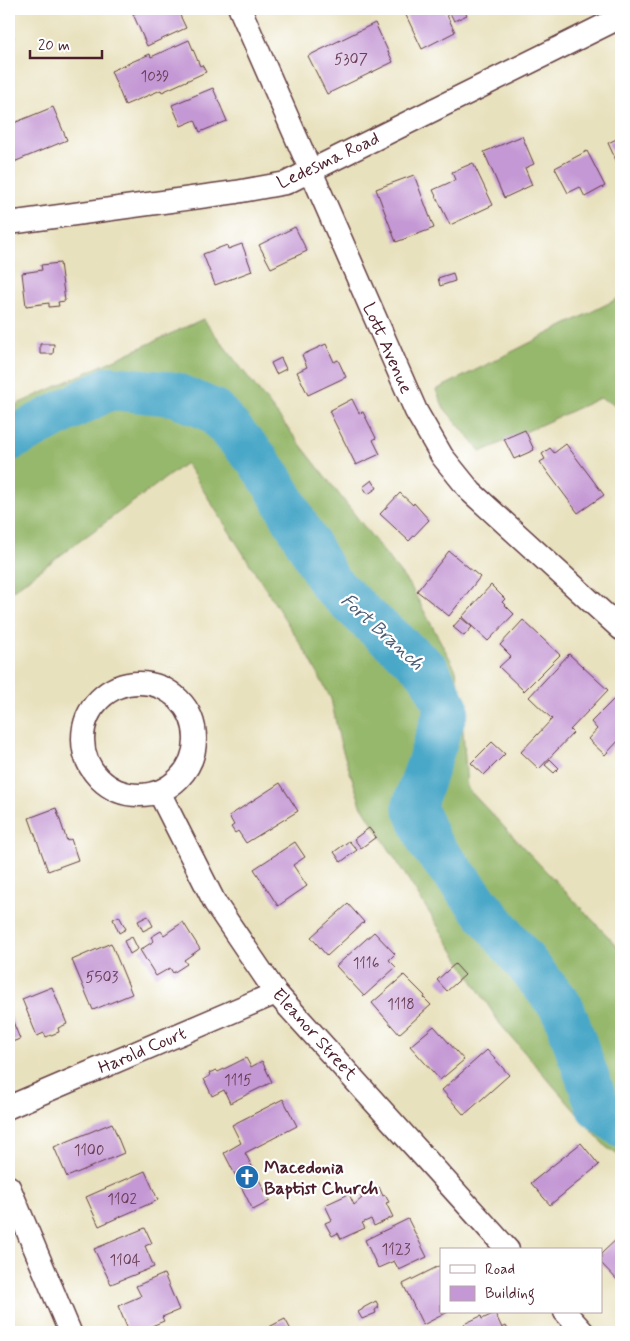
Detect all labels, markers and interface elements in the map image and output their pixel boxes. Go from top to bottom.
scale bar [30,28,102,60]
text: 20 m [38,36,70,56]
house number: 5307 [334,50,368,70]
house number: 1039 [141,67,169,87]
street label: Ledesma Road [273,127,383,195]
street label: Lott Avenue [356,299,418,398]
water label: Fort Branch [335,588,429,676]
house number: 1116 [353,954,380,974]
house number: 5503 [86,968,119,988]
street label: Eleanor Street [266,983,362,1086]
house number: 1118 [387,995,415,1015]
street label: Harold Court [95,1022,190,1080]
house number: 1115 [224,1071,252,1091]
house number: 1100 [74,1141,104,1161]
place label: Macedonia Baptist Church [264,1156,379,1201]
church icon: Macedonia Baptist Church [234,1164,260,1190]
house number: 1102 [107,1190,137,1210]
house number: 1123 [382,1240,411,1260]
legend [440,1248,602,1314]
house number: 1104 [110,1251,141,1271]
text: Road [485,1260,515,1280]
text: Building [485,1284,535,1305]

